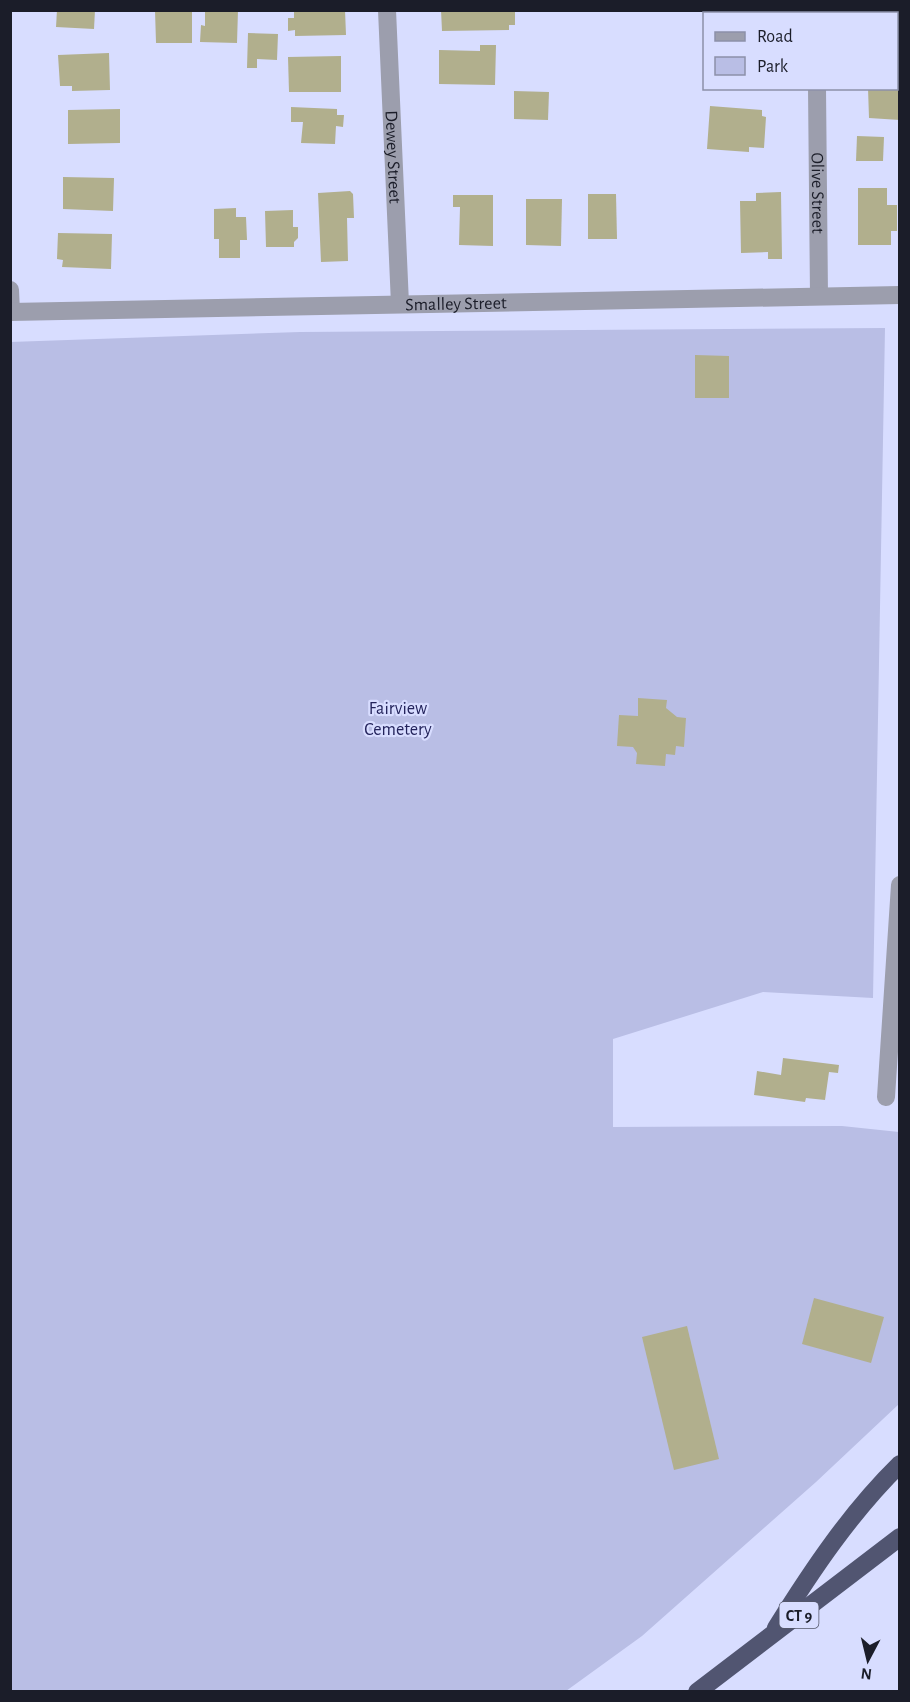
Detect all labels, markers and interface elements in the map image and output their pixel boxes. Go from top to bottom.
legend [703,12,898,90]
text: Road [757,28,793,46]
text: Park [757,58,789,76]
street label: Dewey Street [381,110,404,204]
street label: Olive Street [808,152,826,234]
street label: Smalley Street [405,295,507,314]
park label: Fairview Cemetery [364,700,432,739]
road number: CT 9 [780,1602,818,1628]
north arrow [838,1630,898,1690]
text: N [860,1665,873,1683]

